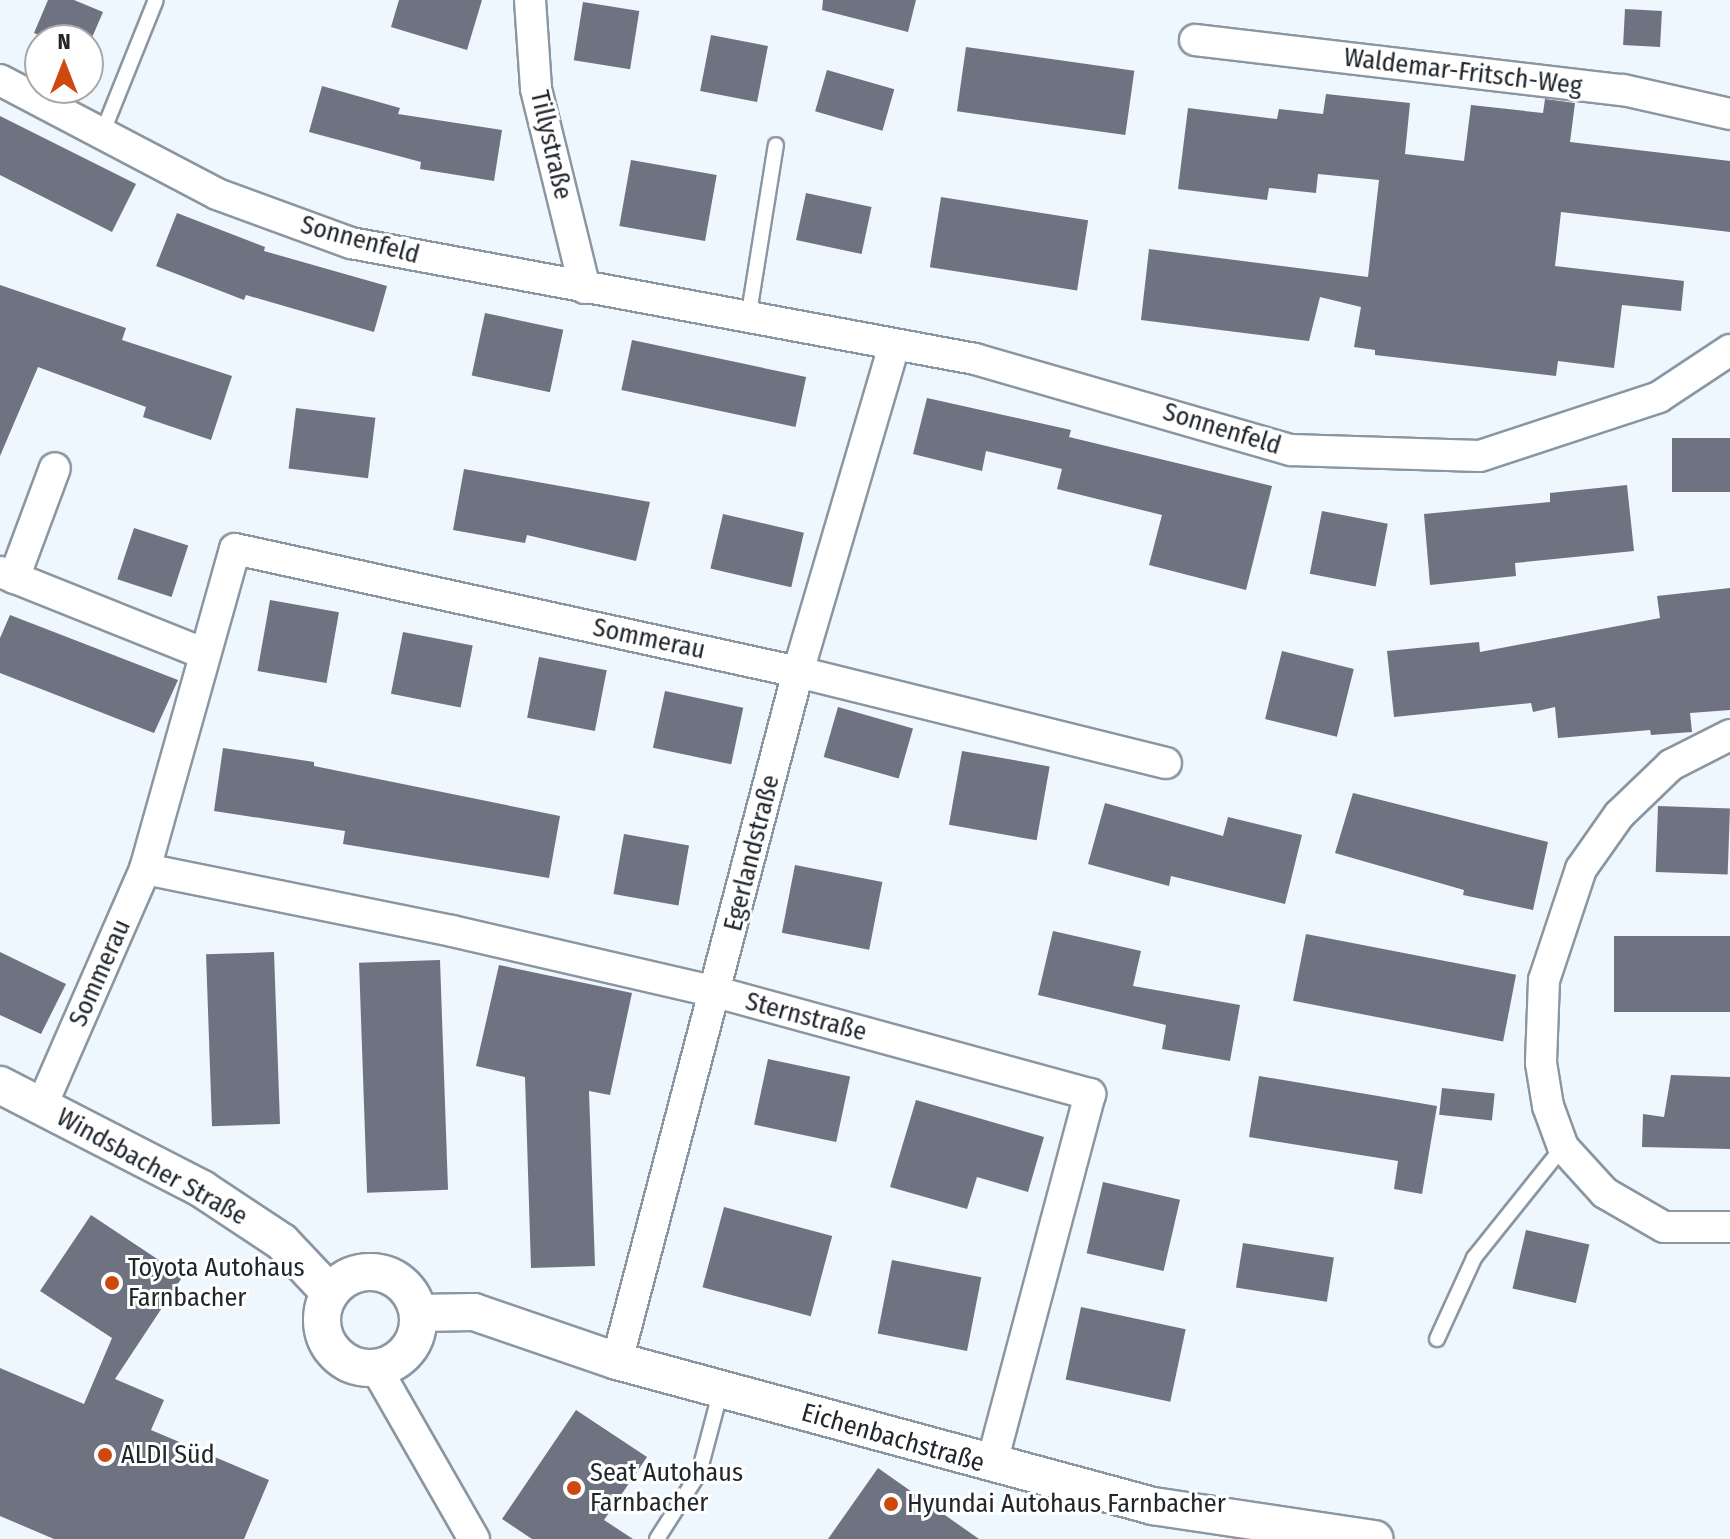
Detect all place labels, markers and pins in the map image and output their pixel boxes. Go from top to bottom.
place label: Toyota Autohaus Farnbacher [128,1252,305,1314]
marker: Toyota Autohaus Farnbacher [103,1274,121,1292]
place label: ALDI Süd [121,1439,215,1471]
marker: ALDI Süd [96,1446,114,1464]
place label: Seat Autohaus Farnbacher [590,1457,743,1518]
marker: Seat Autohaus Farnbacher [565,1479,583,1497]
place label: Hyundai Autohaus Farnbacher [907,1488,1226,1520]
marker: Hyundai Autohaus Farnbacher [882,1495,900,1513]

